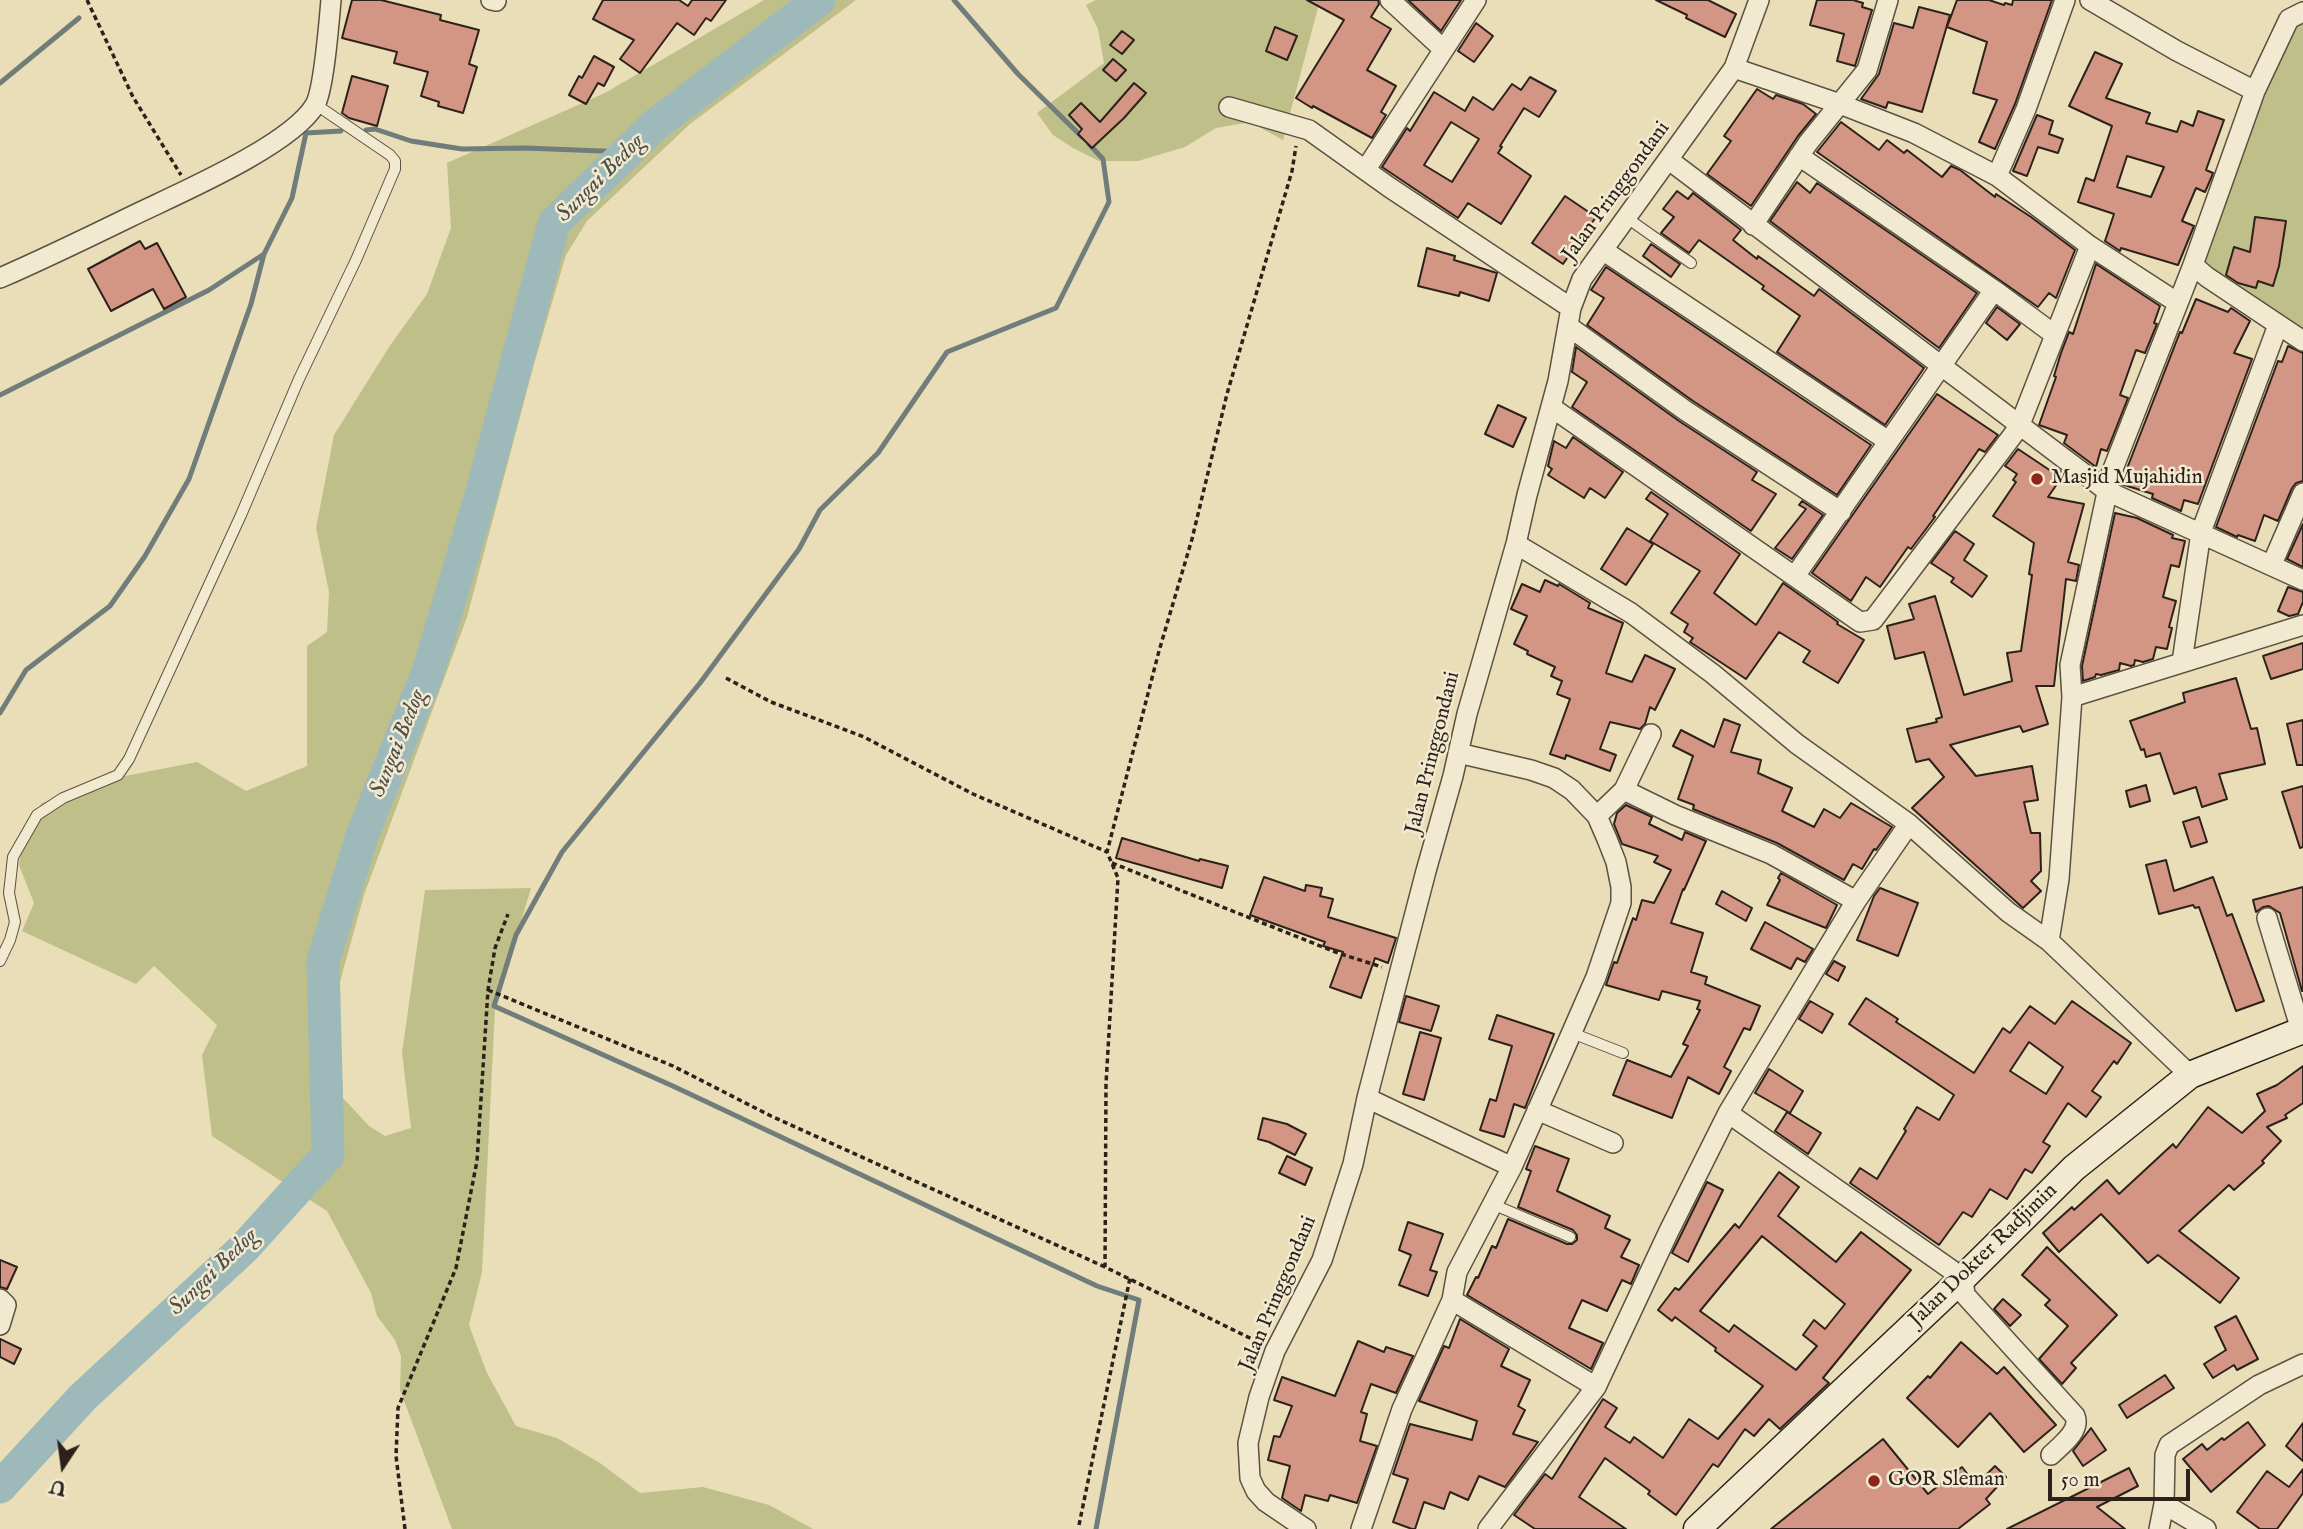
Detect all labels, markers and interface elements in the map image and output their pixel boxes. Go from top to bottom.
street label: Jalan Pringgondani [1558,117,1676,267]
water label: Sungai Bedog [551,129,651,229]
place label: Masjid Mujahidin [2051,466,2203,492]
marker: Masjid Mujahidin [2029,471,2045,487]
street label: Jalan Pringgondani [1402,669,1466,837]
water label: Sungai Bedog [365,686,433,802]
street label: Jalan Dokter Radjimin [1905,1179,2063,1333]
street label: Jalan Pringgondani [1235,1212,1323,1376]
water label: Sungai Bedog [164,1224,264,1322]
north arrow [28,1431,98,1501]
scale bar [2051,1456,2193,1500]
text: 50 m [2061,1467,2100,1494]
place label: GOR Sleman [1888,1468,2005,1494]
text: U [48,1473,69,1500]
marker: GOR Sleman [1866,1473,1882,1489]

